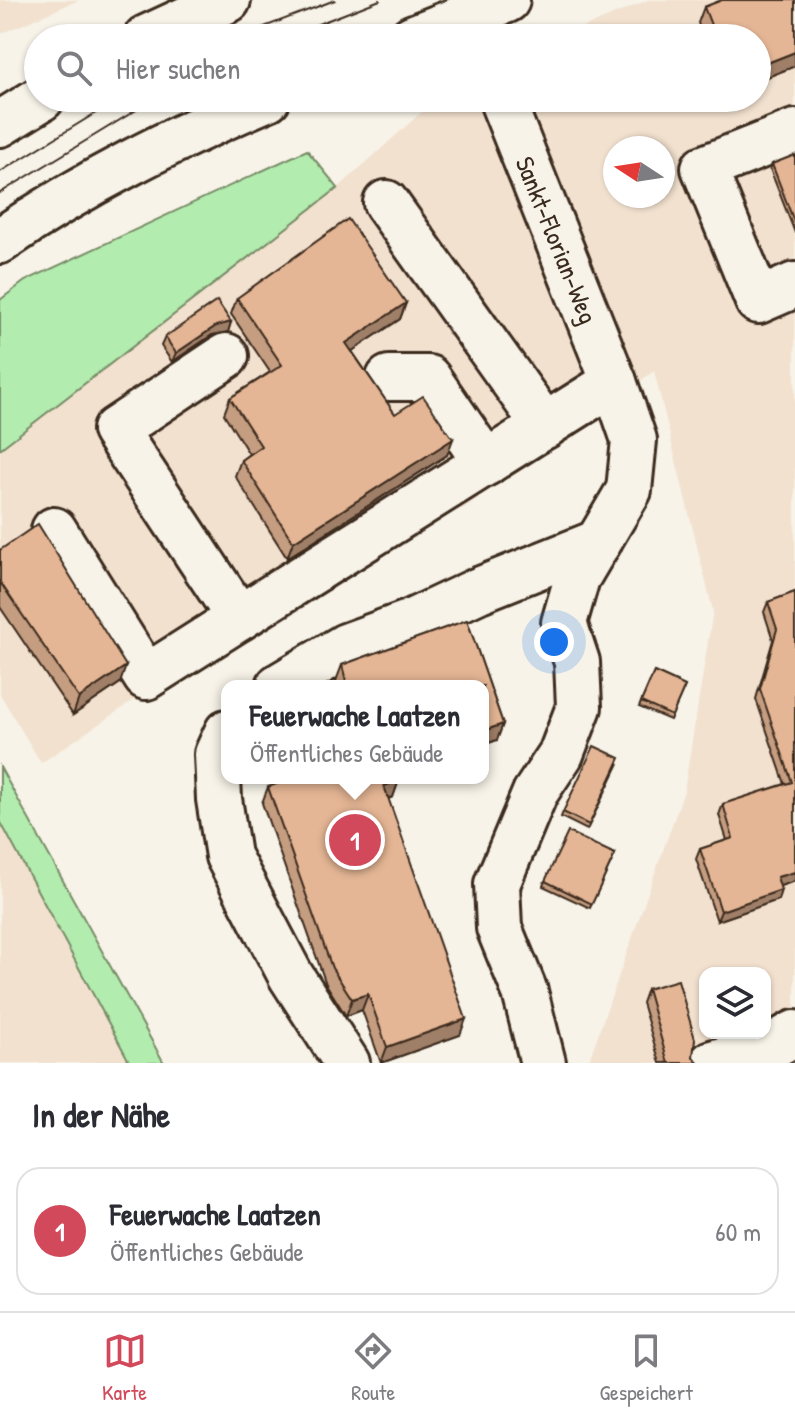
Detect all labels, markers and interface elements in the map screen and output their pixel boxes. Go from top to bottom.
search box [24,24,771,112]
icon: search [52,46,96,90]
text: Hier suchen [116,48,240,88]
north arrow [603,136,675,208]
street label: Sankt-Florian-Weg [508,151,606,329]
your location [534,622,574,662]
popup [221,680,489,784]
text: Feuerwache Laatzen [250,695,460,735]
text: Öffentliches Gebäude [250,735,443,770]
pin: 1 [329,810,381,870]
map controls [699,967,771,1039]
button: layers [699,967,771,1039]
text: In der Nähe [32,1092,170,1138]
text: Feuerwache Laatzen [110,1194,321,1234]
text: 1 [55,1214,65,1249]
text: 60 m [715,1214,761,1249]
text: Öffentliches Gebäude [110,1234,304,1269]
tab: Karte [102,1329,147,1407]
tab: Route [351,1329,395,1407]
tab: Gespeichert [599,1329,693,1407]

